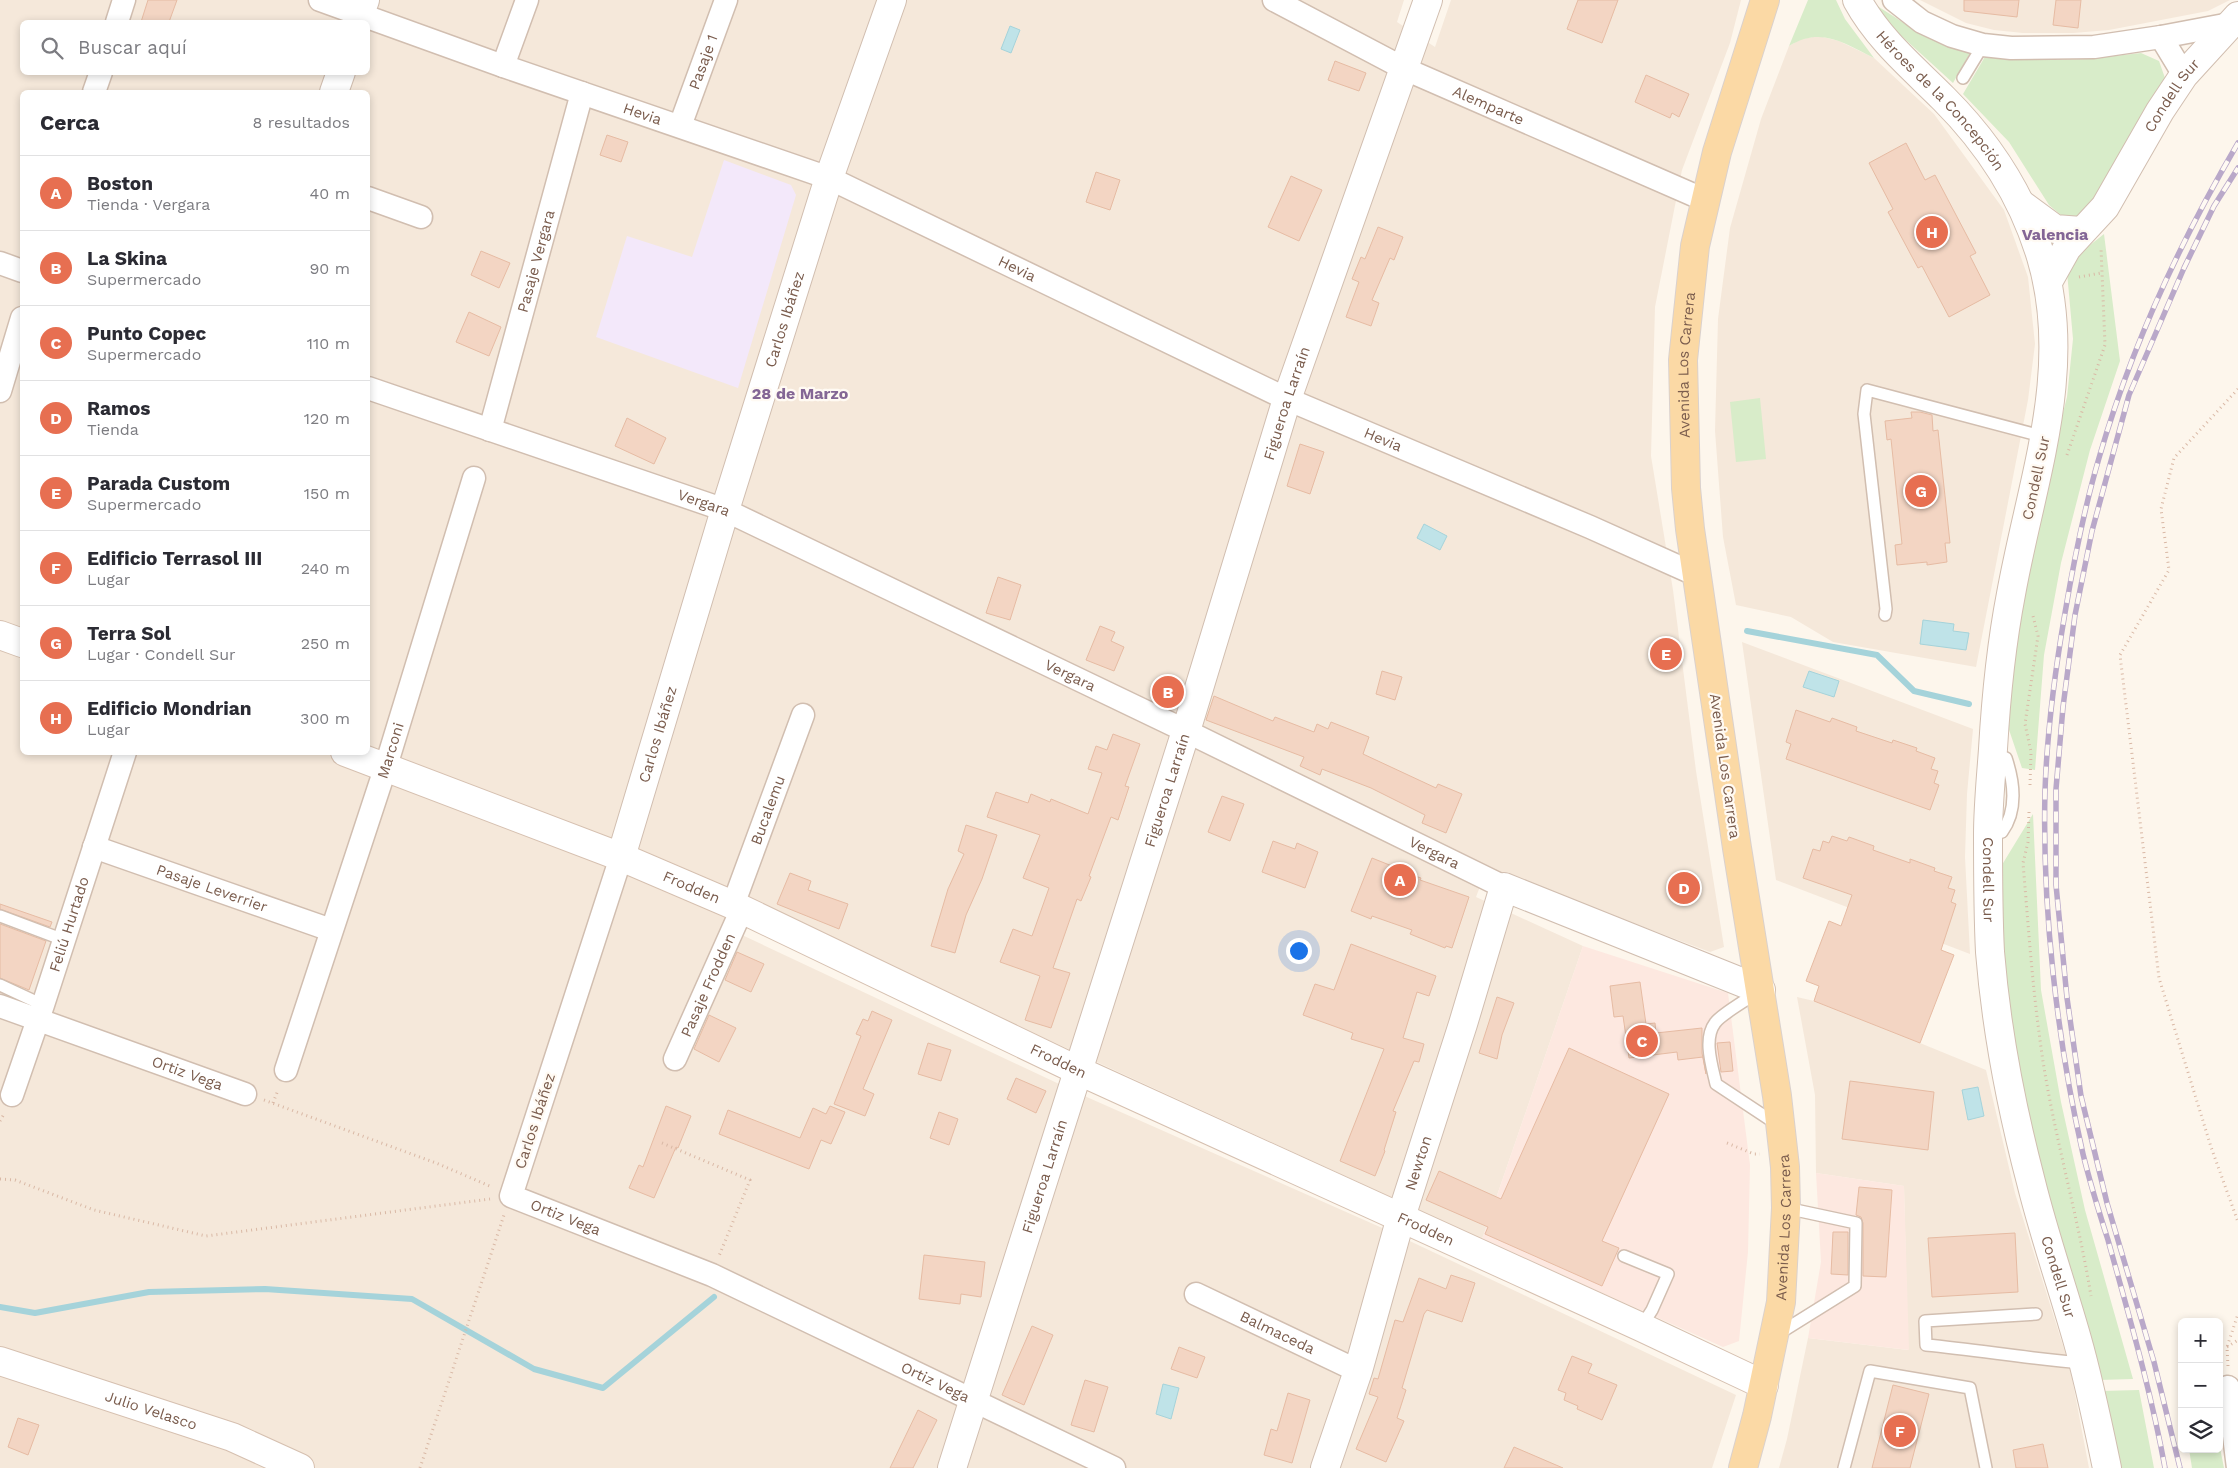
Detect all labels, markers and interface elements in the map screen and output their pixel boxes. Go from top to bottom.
search box [20,20,370,75]
street label: Héroes de la Concepción [1872,27,2008,174]
street label: Pasaje 1 [685,32,722,92]
icon: search [38,34,66,62]
text: Buscar aquí [78,36,187,59]
street label: Condell Sur [2141,55,2203,136]
street label: Alemparte [1450,82,1527,129]
street label: Hevia [621,99,665,129]
text: Cerca [40,110,99,135]
text: 8 resultados [252,113,350,132]
text: Boston [87,172,153,195]
text: A [51,184,61,203]
text: 40 m [310,184,350,203]
text: Tienda · Vergara [87,195,210,214]
street label: Pasaje Vergara [513,207,559,315]
pin: H [1916,213,1948,251]
district label: Valencia [2022,225,2089,244]
text: La Skina [87,247,167,270]
street label: Hevia [995,252,1039,286]
text: B [51,259,61,278]
text: 90 m [309,259,350,278]
street label: Carlos Ibáñez [761,269,808,370]
text: Supermercado [87,270,201,289]
street label: Avenida Los Carrera [1674,290,1699,438]
text: Punto Copec [87,322,206,345]
text: C [51,334,61,353]
text: 110 m [307,334,350,353]
street label: Figueroa Larraín [1260,344,1314,462]
text: Supermercado [87,345,201,364]
district label: 28 de Marzo [752,384,849,403]
text: Ramos [87,397,150,420]
text: D [50,409,62,428]
text: 120 m [304,409,350,428]
text: Tienda [87,420,139,439]
street label: Hevia [1361,424,1405,456]
street label: Condell Sur [2018,434,2054,522]
text: Parada Custom [87,472,230,495]
pin: G [1905,472,1937,510]
text: E [51,484,61,503]
text: 150 m [304,484,350,503]
street label: Vergara [675,485,734,520]
text: Supermercado [87,495,201,514]
text: Edificio Terrasol III [87,547,262,570]
text: F [51,559,61,578]
text: 240 m [301,559,350,578]
text: Lugar [87,570,130,589]
text: Terra Sol [87,622,171,645]
text: G [50,634,62,653]
text: 250 m [301,634,350,653]
pin: E [1650,635,1682,673]
text: Lugar · Condell Sur [87,645,236,664]
street label: Vergara [1042,656,1099,696]
pin: B [1152,673,1184,711]
street label: Carlos Ibáñez [635,684,681,785]
street label: Avenida Los Carrera [1706,692,1744,840]
text: Edificio Mondrian [87,697,252,720]
text: H [50,709,62,728]
text: 300 m [300,709,350,728]
text: Lugar [87,720,130,739]
street label: Marconi [373,720,408,781]
street label: Figueroa Larraín [1141,731,1194,850]
street label: Bucalemu [747,773,789,847]
street label: Vergara [1406,833,1463,873]
street label: Condell Sur [1979,837,1998,923]
street label: Pasaje Leverrier [154,861,270,916]
pin: A [1384,861,1416,899]
street label: Frodden [660,867,723,907]
pin: D [1668,869,1700,907]
street label: Feliú Hurtado [45,874,93,974]
street label: Pasaje Frodden [677,930,739,1040]
your location [1286,938,1312,964]
pin: C [1626,1022,1658,1060]
street label: Frodden [1027,1040,1089,1082]
street label: Ortiz Vega [149,1052,226,1094]
street label: Carlos Ibáñez [511,1071,559,1171]
street label: Figueroa Larraín [1018,1117,1071,1236]
street label: Newton [1401,1133,1436,1193]
street label: Avenida Los Carrera [1772,1153,1795,1301]
street label: Ortiz Vega [528,1196,604,1240]
street label: Frodden [1395,1208,1457,1250]
street label: Condell Sur [2037,1234,2079,1320]
street label: Balmaceda [1237,1307,1318,1358]
map controls [2178,1318,2223,1453]
button: + [2178,1318,2223,1363]
street label: Ortiz Vega [898,1358,973,1407]
button: − [2178,1363,2223,1408]
street label: Julio Velasco [103,1387,199,1434]
button: layers [2178,1408,2223,1453]
pin: F [1884,1412,1916,1450]

